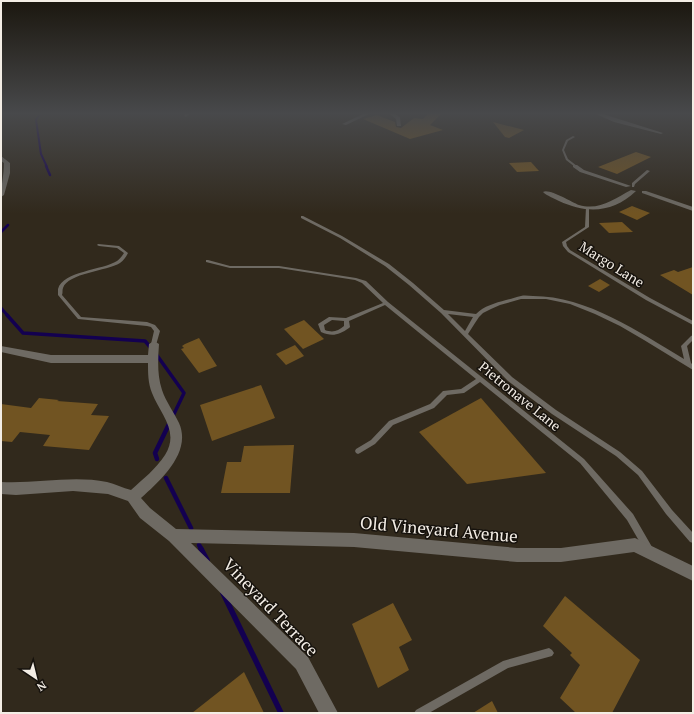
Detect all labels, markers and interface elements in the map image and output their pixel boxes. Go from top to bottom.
street label: Margo Lane [576,237,648,291]
street label: Pietronave Lane [475,357,565,435]
street label: Old Vineyard Avenue [359,511,519,547]
street label: Vineyard Terrace [218,553,324,661]
north arrow [16,658,56,698]
text: N [34,678,49,695]

